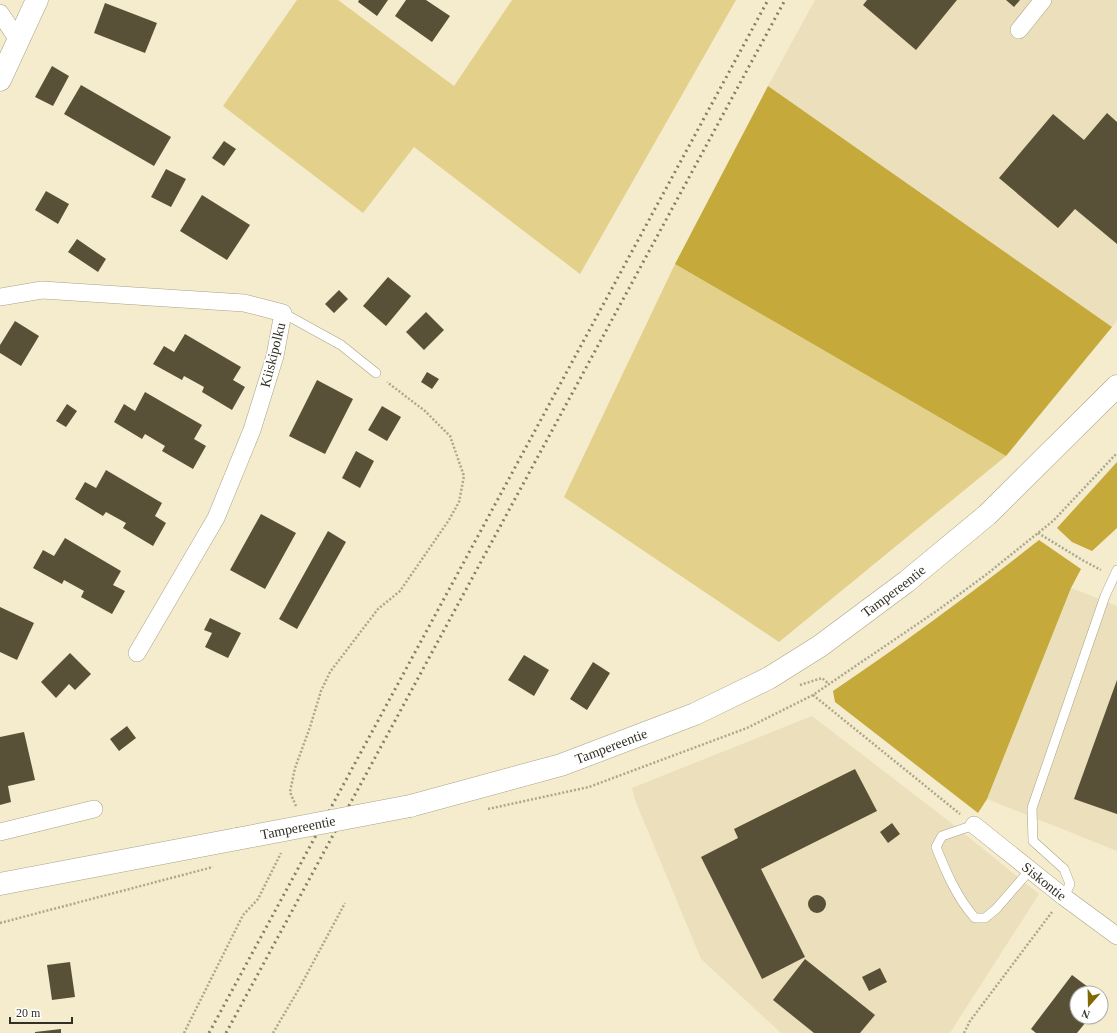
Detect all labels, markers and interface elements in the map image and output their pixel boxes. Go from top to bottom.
street label: Kiiskipolku [258,321,288,389]
street label: Tampereentie [859,562,928,620]
street label: Tampereentie [573,725,649,766]
street label: Tampereentie [259,813,337,842]
street label: Siskontie [1019,859,1069,903]
north arrow [1069,985,1109,1025]
scale bar [10,999,72,1025]
text: 20 m [16,1006,41,1020]
text: N [1080,1007,1091,1021]

